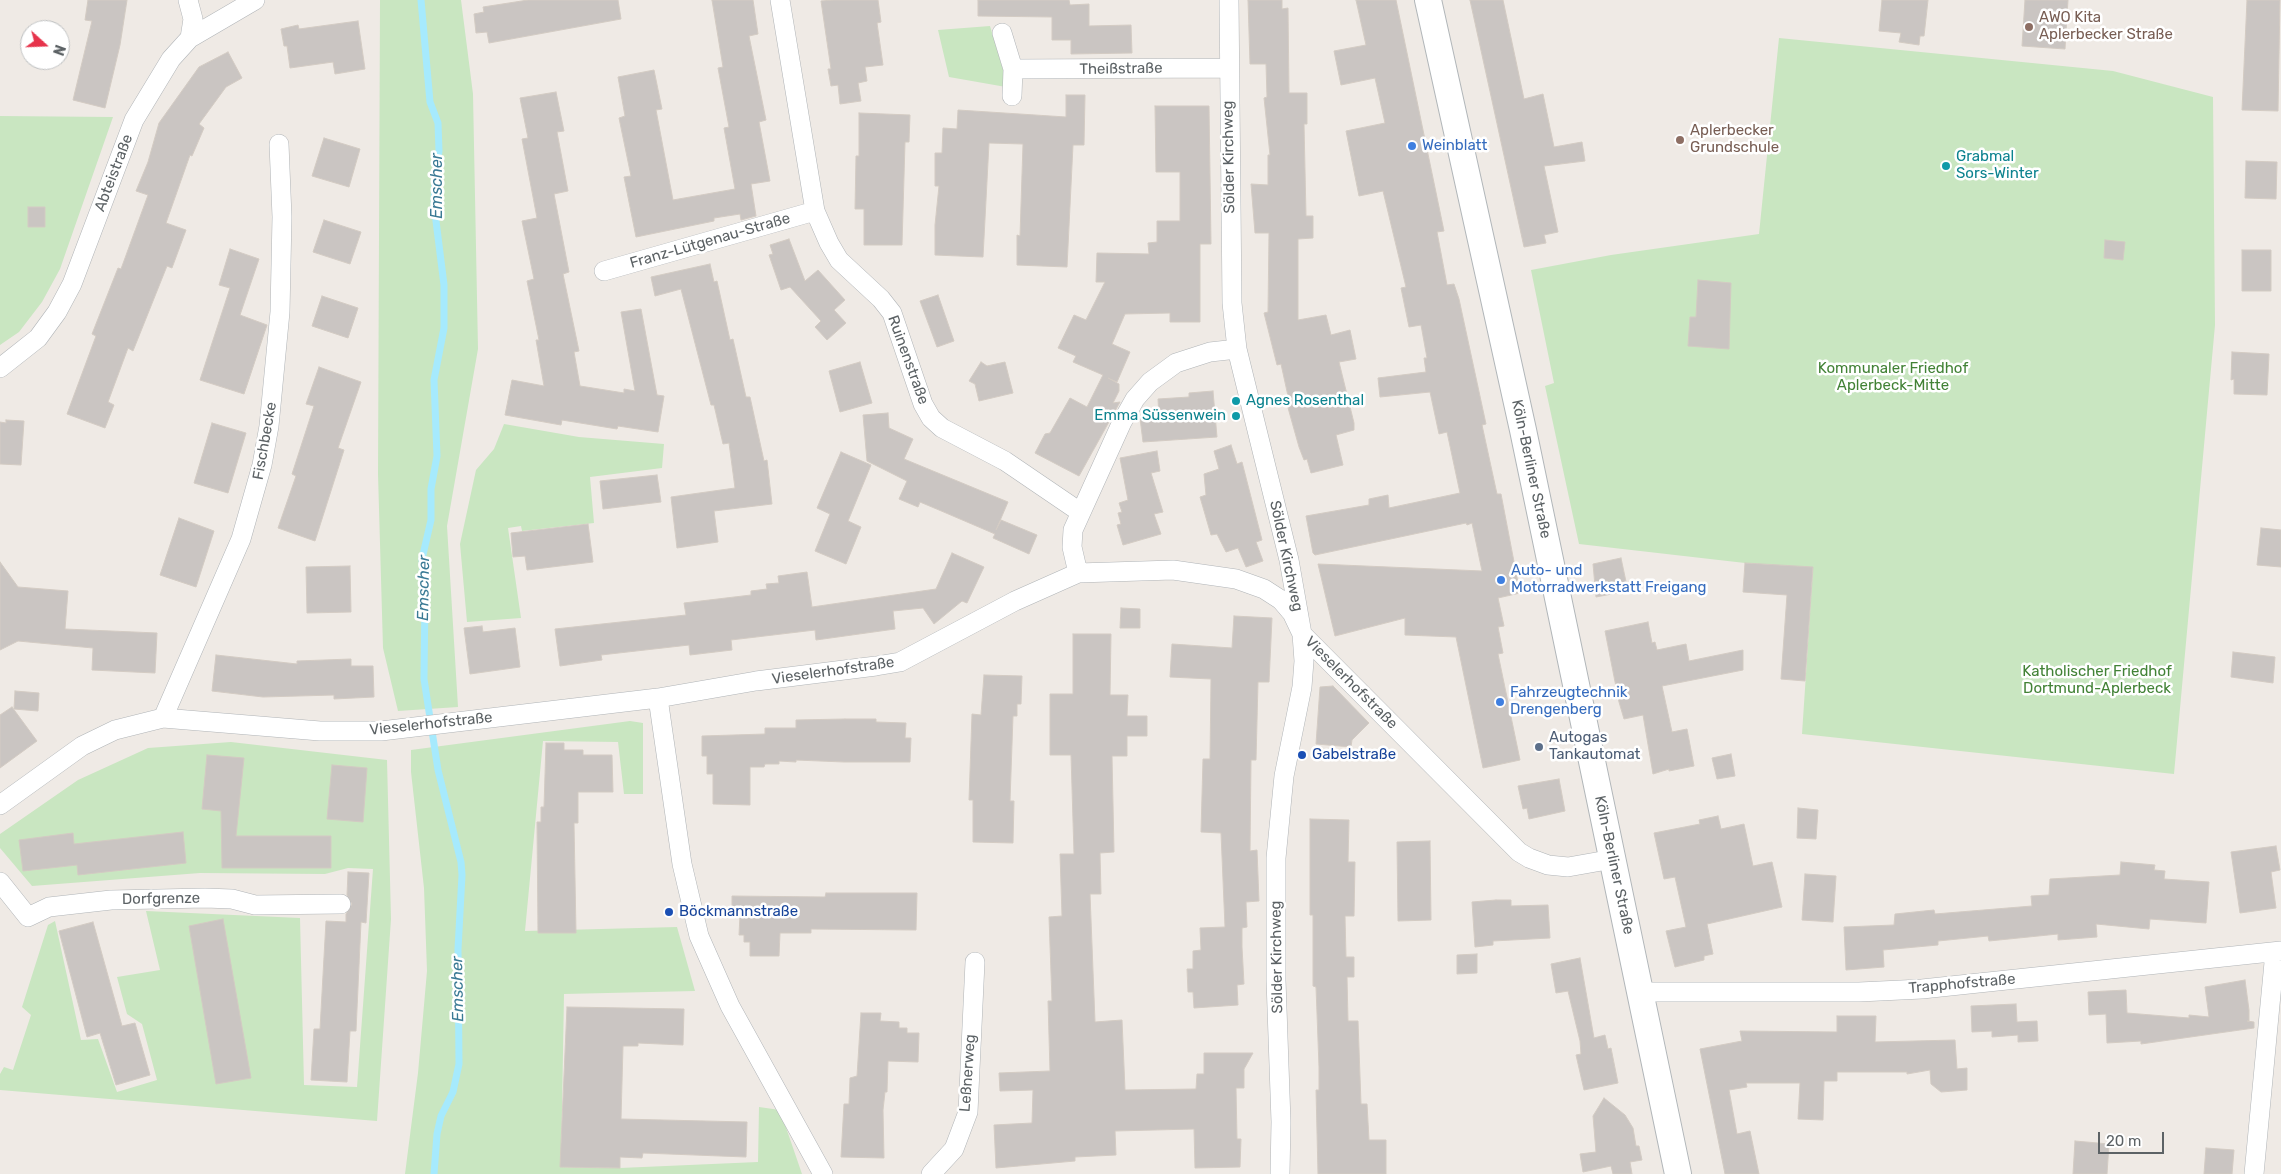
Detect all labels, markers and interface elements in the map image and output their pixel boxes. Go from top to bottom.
place label: AWO Kita Aplerbecker Straße [2039,9,2173,44]
north arrow [20,20,70,70]
marker: AWO Kita Aplerbecker Straße [2023,21,2035,33]
text: N [49,42,68,58]
street label: Theißstraße [1079,59,1163,79]
street label: Sölder Kirchweg [1219,100,1239,214]
place label: Aplerbecker Grundschule [1690,122,1779,157]
street label: Abteistraße [91,132,137,214]
marker: Aplerbecker Grundschule [1674,134,1686,146]
place label: Weinblatt [1422,137,1487,155]
marker: Weinblatt [1406,140,1418,152]
place label: Grabmal Sors-Winter [1956,148,2039,183]
water label: Emscher [427,153,447,219]
marker: Grabmal Sors-Winter [1940,160,1952,172]
street label: Franz-Lütgenau-Straße [628,209,792,273]
street label: Ruinenstraße [884,313,932,407]
park label: Kommunaler Friedhof Aplerbeck-Mitte [1818,360,1968,395]
place label: Agnes Rosenthal [1246,392,1364,410]
marker: Agnes Rosenthal [1230,395,1242,407]
street label: Köln-Berliner Straße [1507,398,1555,540]
street label: Fischbecke [249,401,281,481]
place label: Emma Süssenwein [1094,407,1226,425]
marker: Emma Süssenwein [1230,410,1242,422]
street label: Sölder Kirchweg [1265,499,1307,613]
water label: Emscher [414,555,434,621]
place label: Auto- und Motorradwerkstatt Freigang [1511,562,1706,597]
marker: Auto- und Motorradwerkstatt Freigang [1495,574,1507,586]
street label: Vieselerhofstraße [1301,633,1401,733]
street label: Vieselerhofstraße [771,653,895,689]
park label: Katholischer Friedhof Dortmund-Aplerbeck [2022,663,2172,698]
place label: Fahrzeugtechnik Drengenberg [1510,684,1628,719]
marker: Fahrzeugtechnik Drengenberg [1494,696,1506,708]
street label: Vieselerhofstraße [369,709,493,739]
place label: Autogas Tankautomat [1549,729,1640,764]
marker: Autogas Tankautomat [1533,741,1545,753]
place label: Gabelstraße [1312,746,1396,764]
marker: Gabelstraße [1296,749,1308,761]
street label: Köln-Berliner Straße [1590,794,1638,936]
street label: Dorfgrenze [122,889,200,909]
street label: Sölder Kirchweg [1267,900,1287,1014]
place label: Böckmannstraße [679,903,798,921]
marker: Böckmannstraße [663,906,675,918]
water label: Emscher [448,956,468,1022]
street label: Trapphofstraße [1908,970,2016,998]
street label: Leßnerweg [956,1034,980,1112]
scale bar [2101,1122,2167,1154]
text: 20 m [2106,1132,2141,1150]

